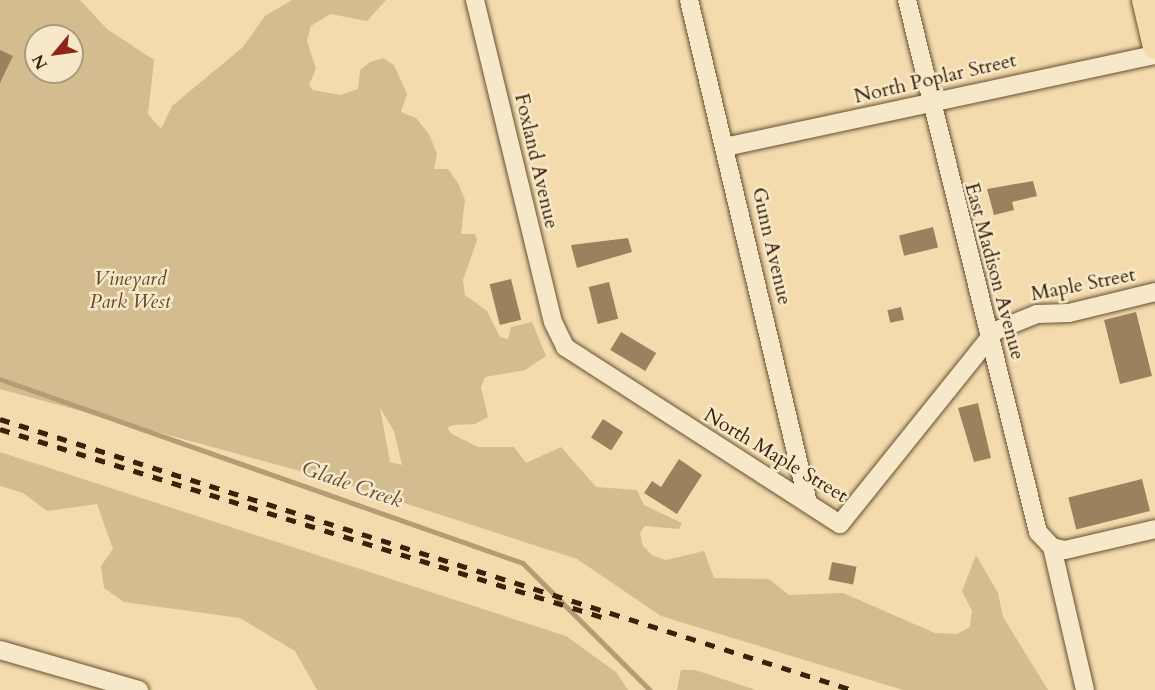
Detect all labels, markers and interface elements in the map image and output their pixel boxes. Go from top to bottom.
north arrow [24,24,84,84]
street label: North Poplar Street [852,48,1018,108]
text: N [27,50,53,73]
street label: Foxland Avenue [510,91,564,231]
street label: East Madison Avenue [960,180,1030,362]
street label: Gunn Avenue [747,185,797,307]
street label: Maple Street [1029,262,1137,306]
park label: Vineyard Park West [90,266,170,313]
street label: North Maple Street [700,403,852,507]
water label: Glade Creek [298,456,406,514]

